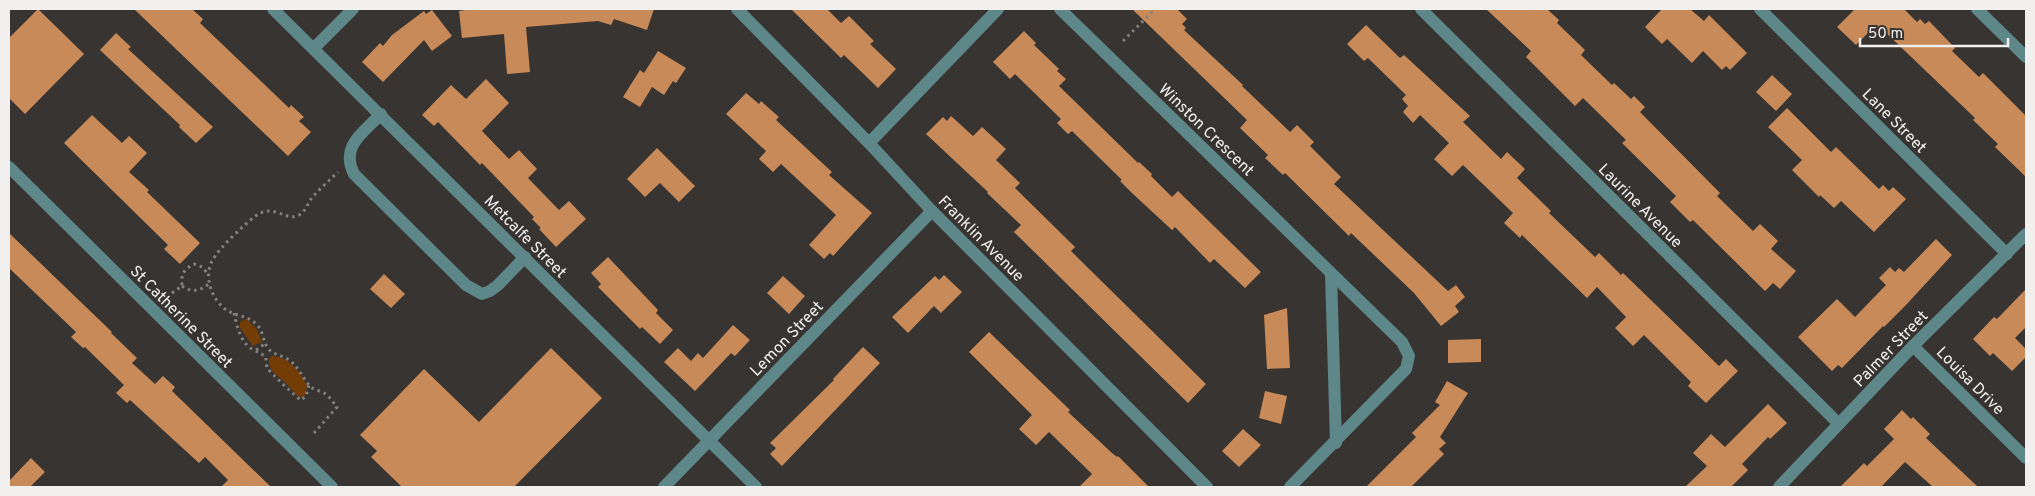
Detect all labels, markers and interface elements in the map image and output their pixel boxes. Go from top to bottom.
scale bar [1860,15,2008,47]
text: 50 m [1868,25,1903,44]
street label: Winston Crescent [1154,80,1258,181]
street label: Lane Street [1857,85,1930,158]
street label: Laurine Avenue [1593,160,1686,253]
street label: Metcalfe Street [479,192,570,283]
street label: Franklin Avenue [933,192,1028,287]
street label: St Catherine Street [125,262,236,373]
street label: Lemon Street [746,297,828,381]
street label: Palmer Street [1850,307,1933,392]
street label: Louisa Drive [1931,343,2008,420]

